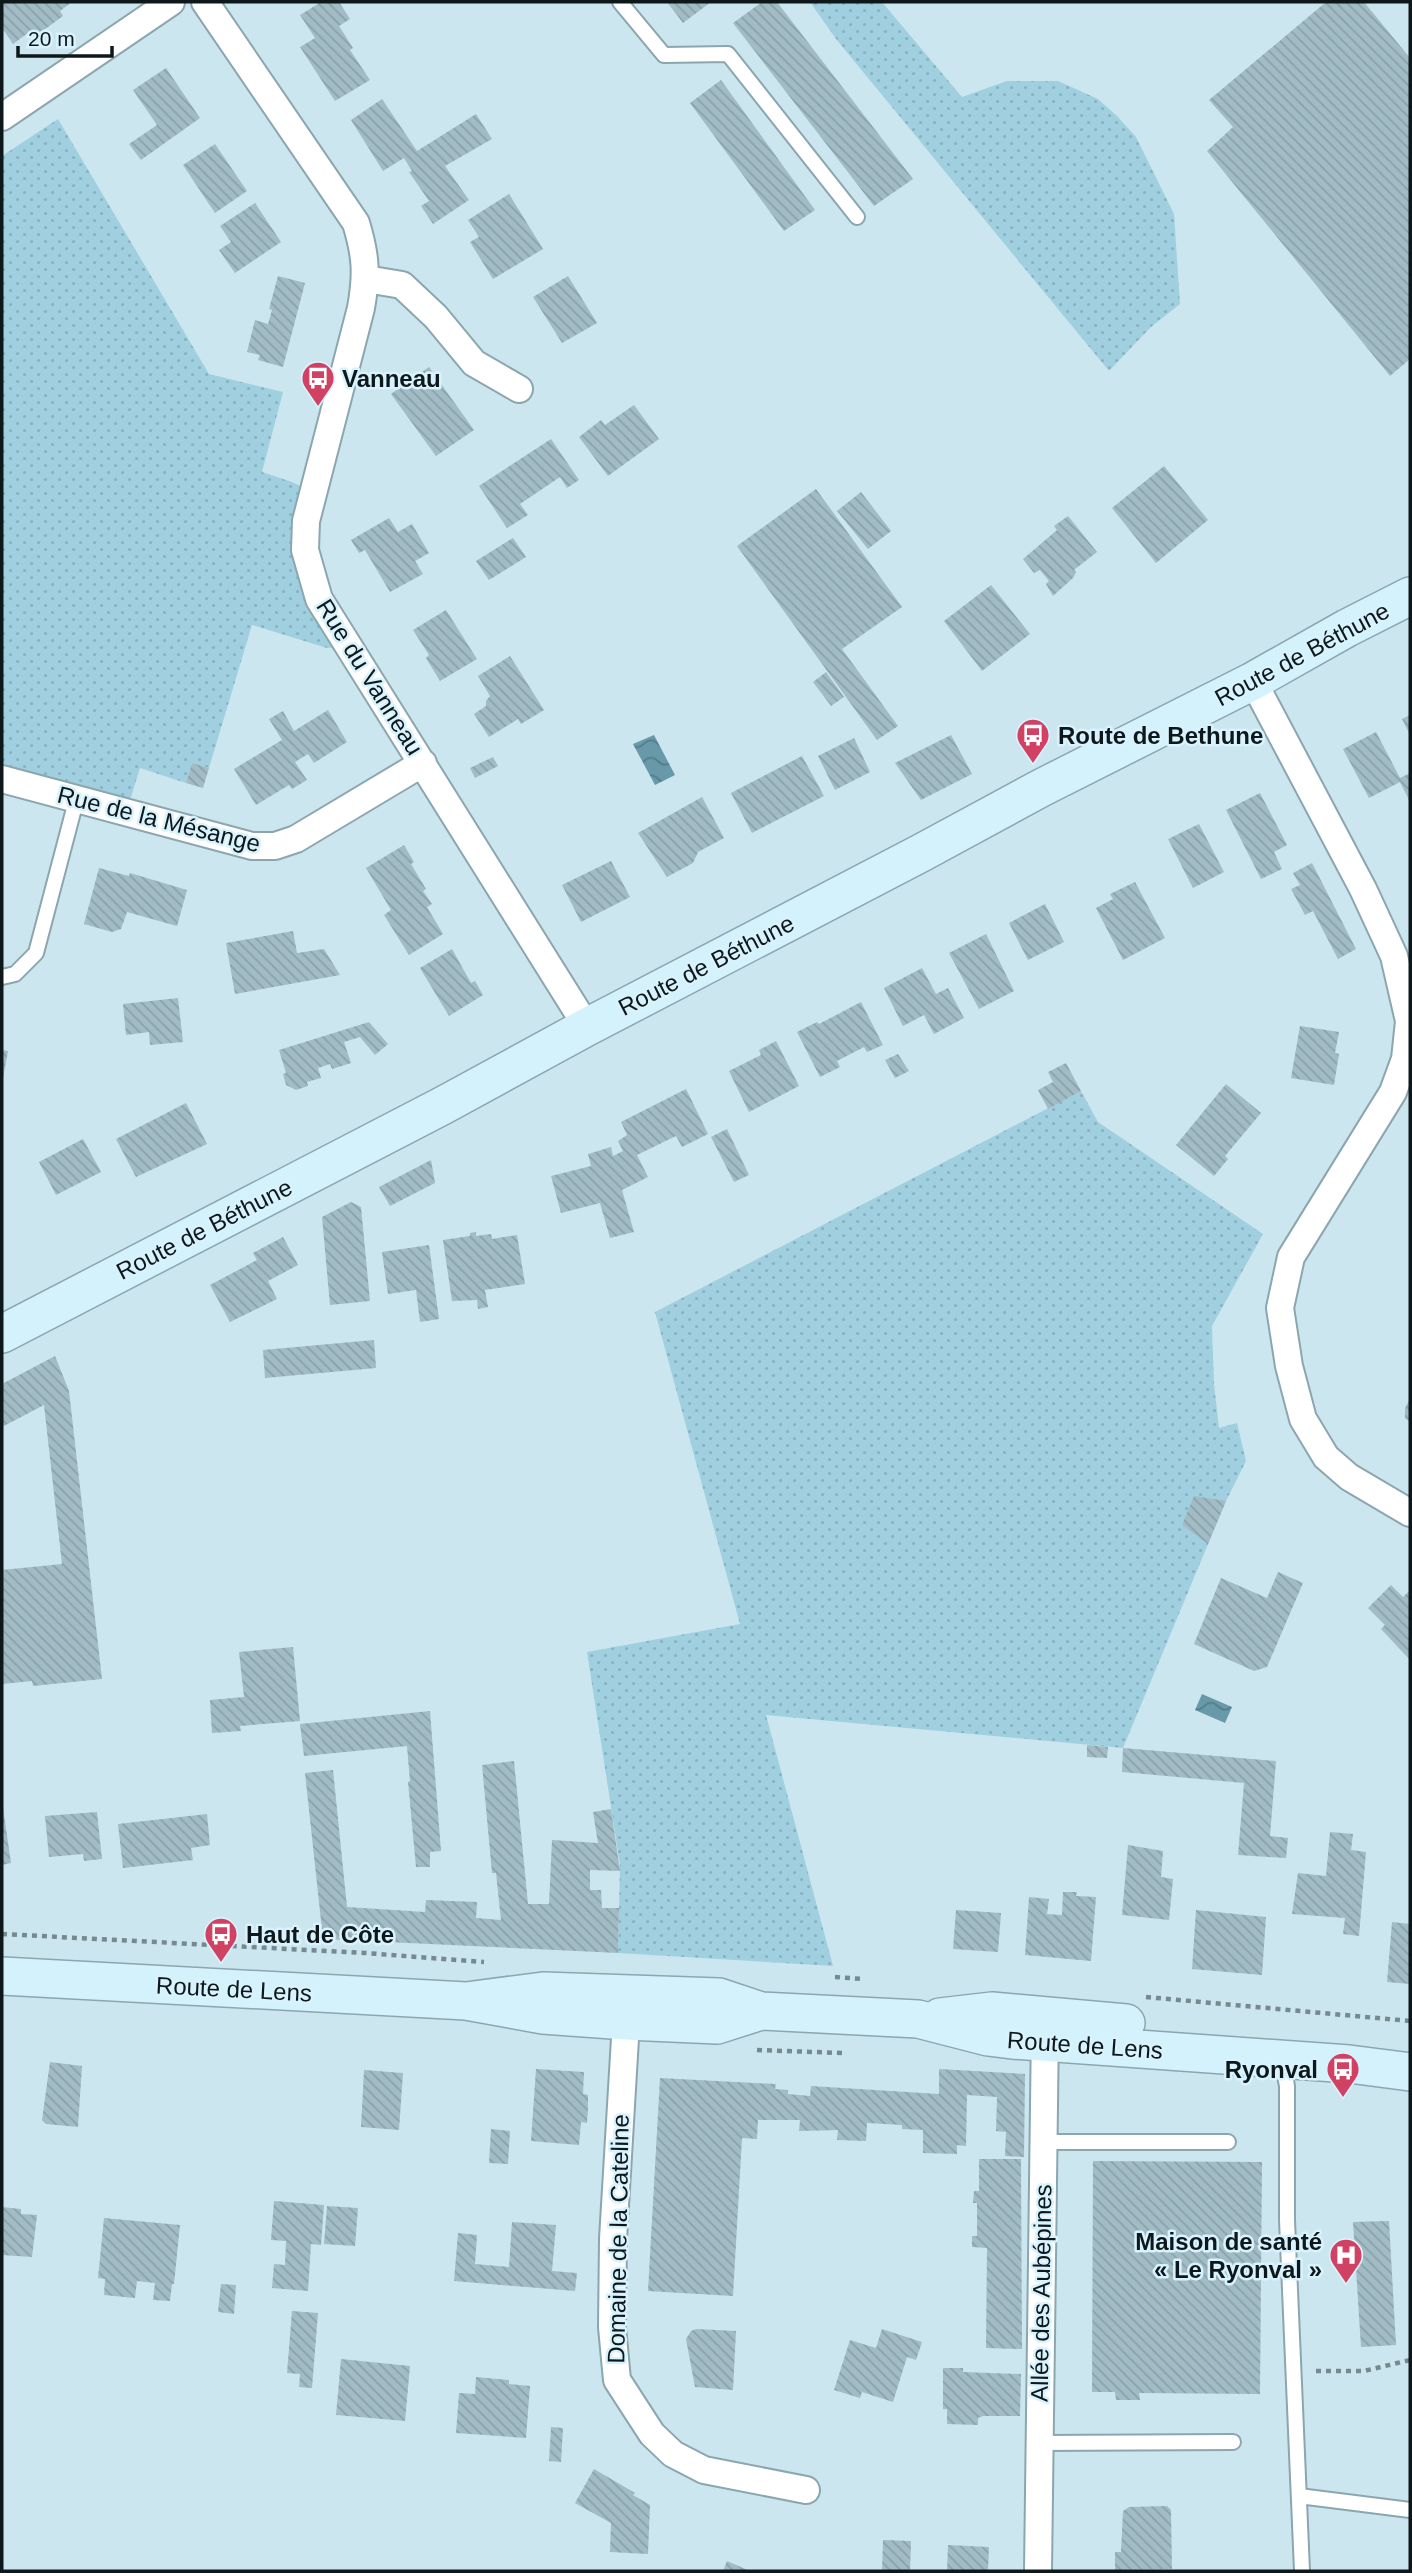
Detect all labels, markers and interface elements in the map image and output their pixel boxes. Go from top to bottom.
scale bar [18,14,112,58]
text: 20 m [28,27,75,50]
bus stop icon: Vanneau [299,359,337,408]
place label: Vanneau [342,365,441,392]
street label: Rue du Vanneau [311,594,429,760]
street label: Route de Béthune [1210,597,1394,711]
bus stop icon: Route de Bethune [1014,716,1052,765]
place label: Route de Bethune [1058,722,1263,749]
street label: Rue de la Mésange [55,781,263,857]
street label: Route de Béthune [614,909,798,1021]
street label: Route de Béthune [112,1173,296,1285]
bus stop icon: Haut de Côte [202,1915,240,1964]
place label: Haut de Côte [246,1921,394,1948]
street label: Route de Lens [155,1971,313,2007]
street label: Route de Lens [1006,2026,1164,2064]
bus stop icon: Ryonval [1324,2050,1362,2099]
place label: Ryonval [1225,2056,1318,2083]
street label: Domaine de la Cateline [602,2114,634,2364]
street label: Allée des Aubépines [1026,2184,1056,2402]
place label: Maison de santé « Le Ryonval » [1135,2228,1322,2283]
hospital icon: Maison de santé « Le Ryonval » [1327,2236,1365,2285]

